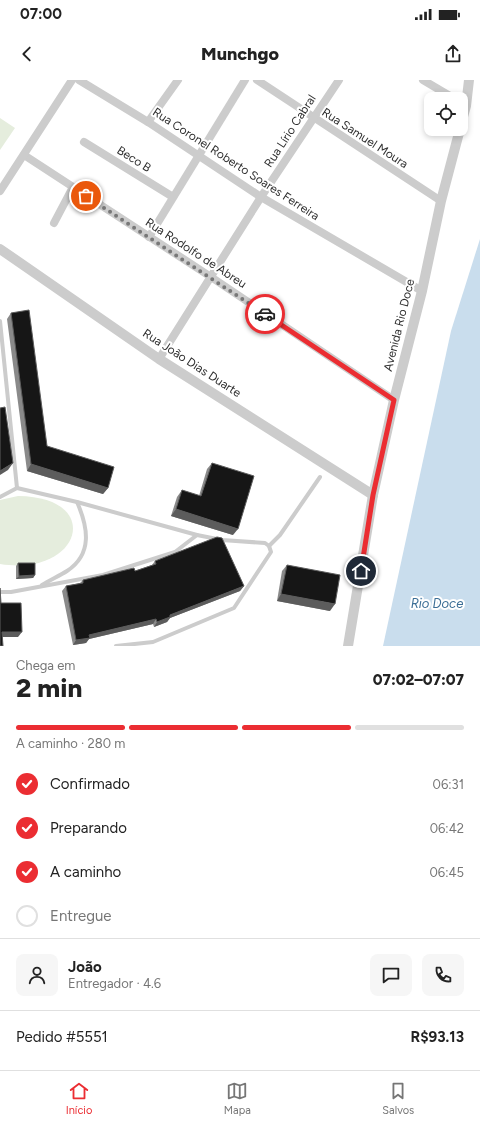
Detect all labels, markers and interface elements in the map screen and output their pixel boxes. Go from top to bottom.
text: 07:00 [20,5,62,23]
icon: back [16,43,38,65]
text: Munchgo [201,43,279,65]
icon: share [442,43,464,65]
street label: Rua Lírio Cabral [261,92,319,170]
map controls [424,92,468,136]
button: locate [424,92,468,136]
street label: Rua Coronel Roberto Soares Ferreira [150,105,322,223]
street label: Rua Samuel Moura [319,105,411,171]
street label: Beco B [114,143,154,175]
pin [69,179,103,213]
icon: bag [75,185,97,207]
street label: Rua Rodolfo de Abreu [143,215,249,291]
street label: Avenida Rio Doce [381,277,417,373]
courier [245,294,285,334]
icon: car [254,303,276,325]
street label: Rua João Dias Duarte [140,326,244,400]
pin [344,554,378,588]
icon: home [350,560,372,582]
water label: Rio Doce [411,596,463,611]
text: Chega em [16,658,75,673]
text: 07:02–07:07 [373,671,464,689]
text: 2 min [16,672,82,704]
text: A caminho · 280 m [16,736,125,751]
icon: check [16,773,38,795]
text: Confirmado [50,775,130,793]
text: 06:31 [433,777,464,792]
icon: check [16,817,38,839]
text: Preparando [50,819,127,837]
text: 06:42 [430,821,464,836]
icon: check [16,861,38,883]
text: A caminho [50,863,121,881]
text: 06:45 [429,865,464,880]
text: Entregue [50,907,112,925]
button: person [16,954,58,996]
button: chat [370,954,412,996]
button: phone [422,954,464,996]
text: João [68,958,102,976]
text: Entregador · 4.6 [68,976,161,991]
text: Pedido #5551 [16,1028,108,1046]
text: R$93.13 [411,1028,464,1046]
tab: Início [66,1080,92,1117]
tab: Mapa [224,1080,251,1117]
tab: Salvos [382,1080,414,1117]

